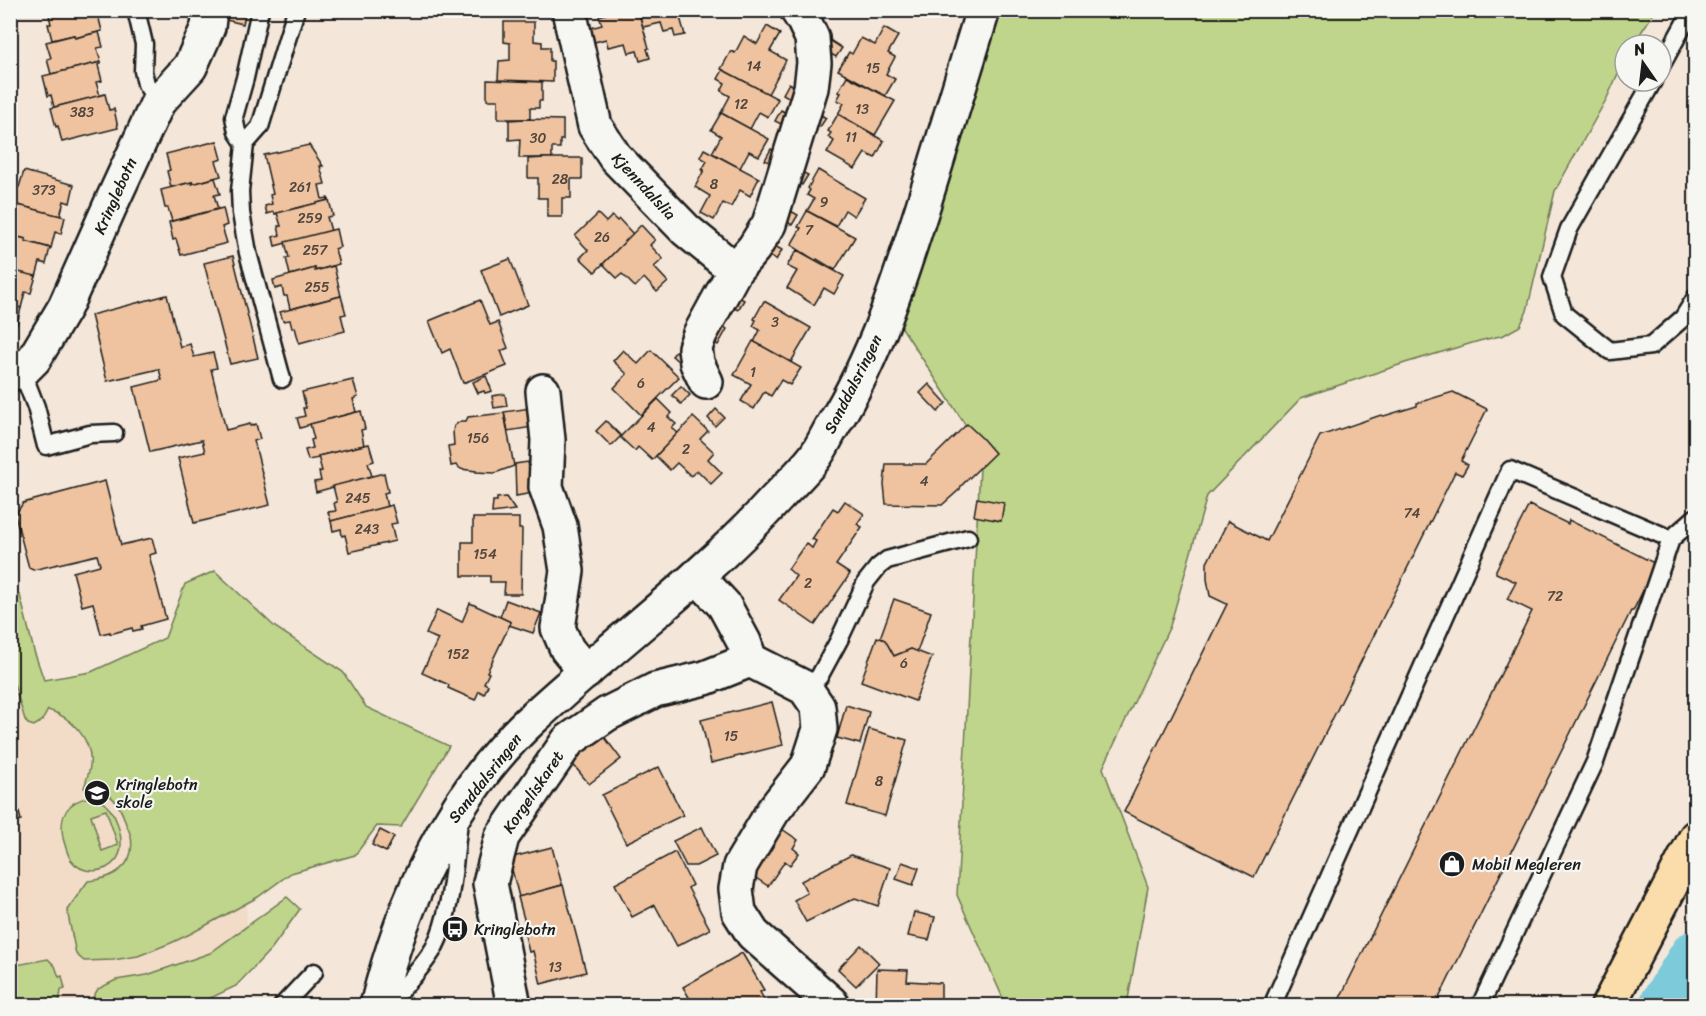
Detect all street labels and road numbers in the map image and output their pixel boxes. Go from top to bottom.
street label: Kjenndalslia [604,145,684,227]
street label: Kringlebotn [85,152,145,239]
street label: Sanddalsringen [816,329,891,439]
street label: Sanddalsringen [440,726,530,830]
street label: Korgeliskaret [494,744,572,840]

